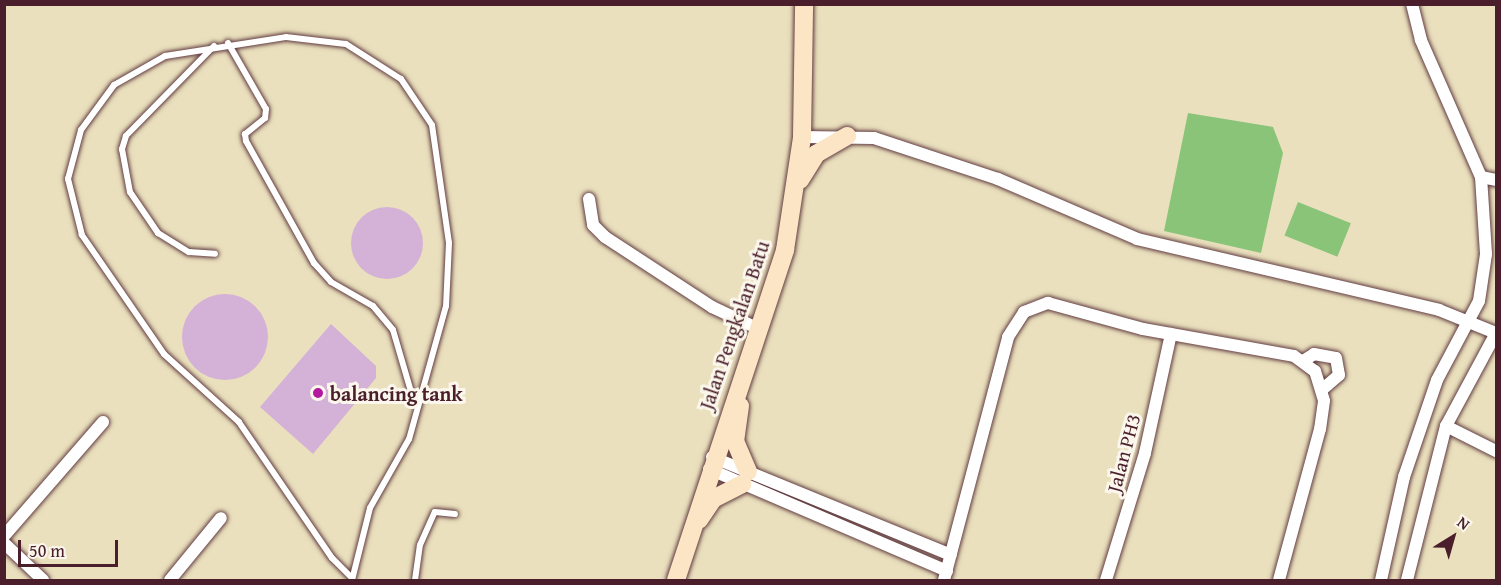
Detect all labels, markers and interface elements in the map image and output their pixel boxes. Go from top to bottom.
street label: Jalan Pengkalan Batu [694,238,774,412]
place label: balancing tank [330,381,463,405]
marker: balancing tank [311,386,325,400]
street label: Jalan PH3 [1101,411,1145,495]
north arrow [1423,507,1483,567]
text: N [1452,510,1475,535]
scale bar [21,528,122,566]
text: 50 m [29,537,65,564]

